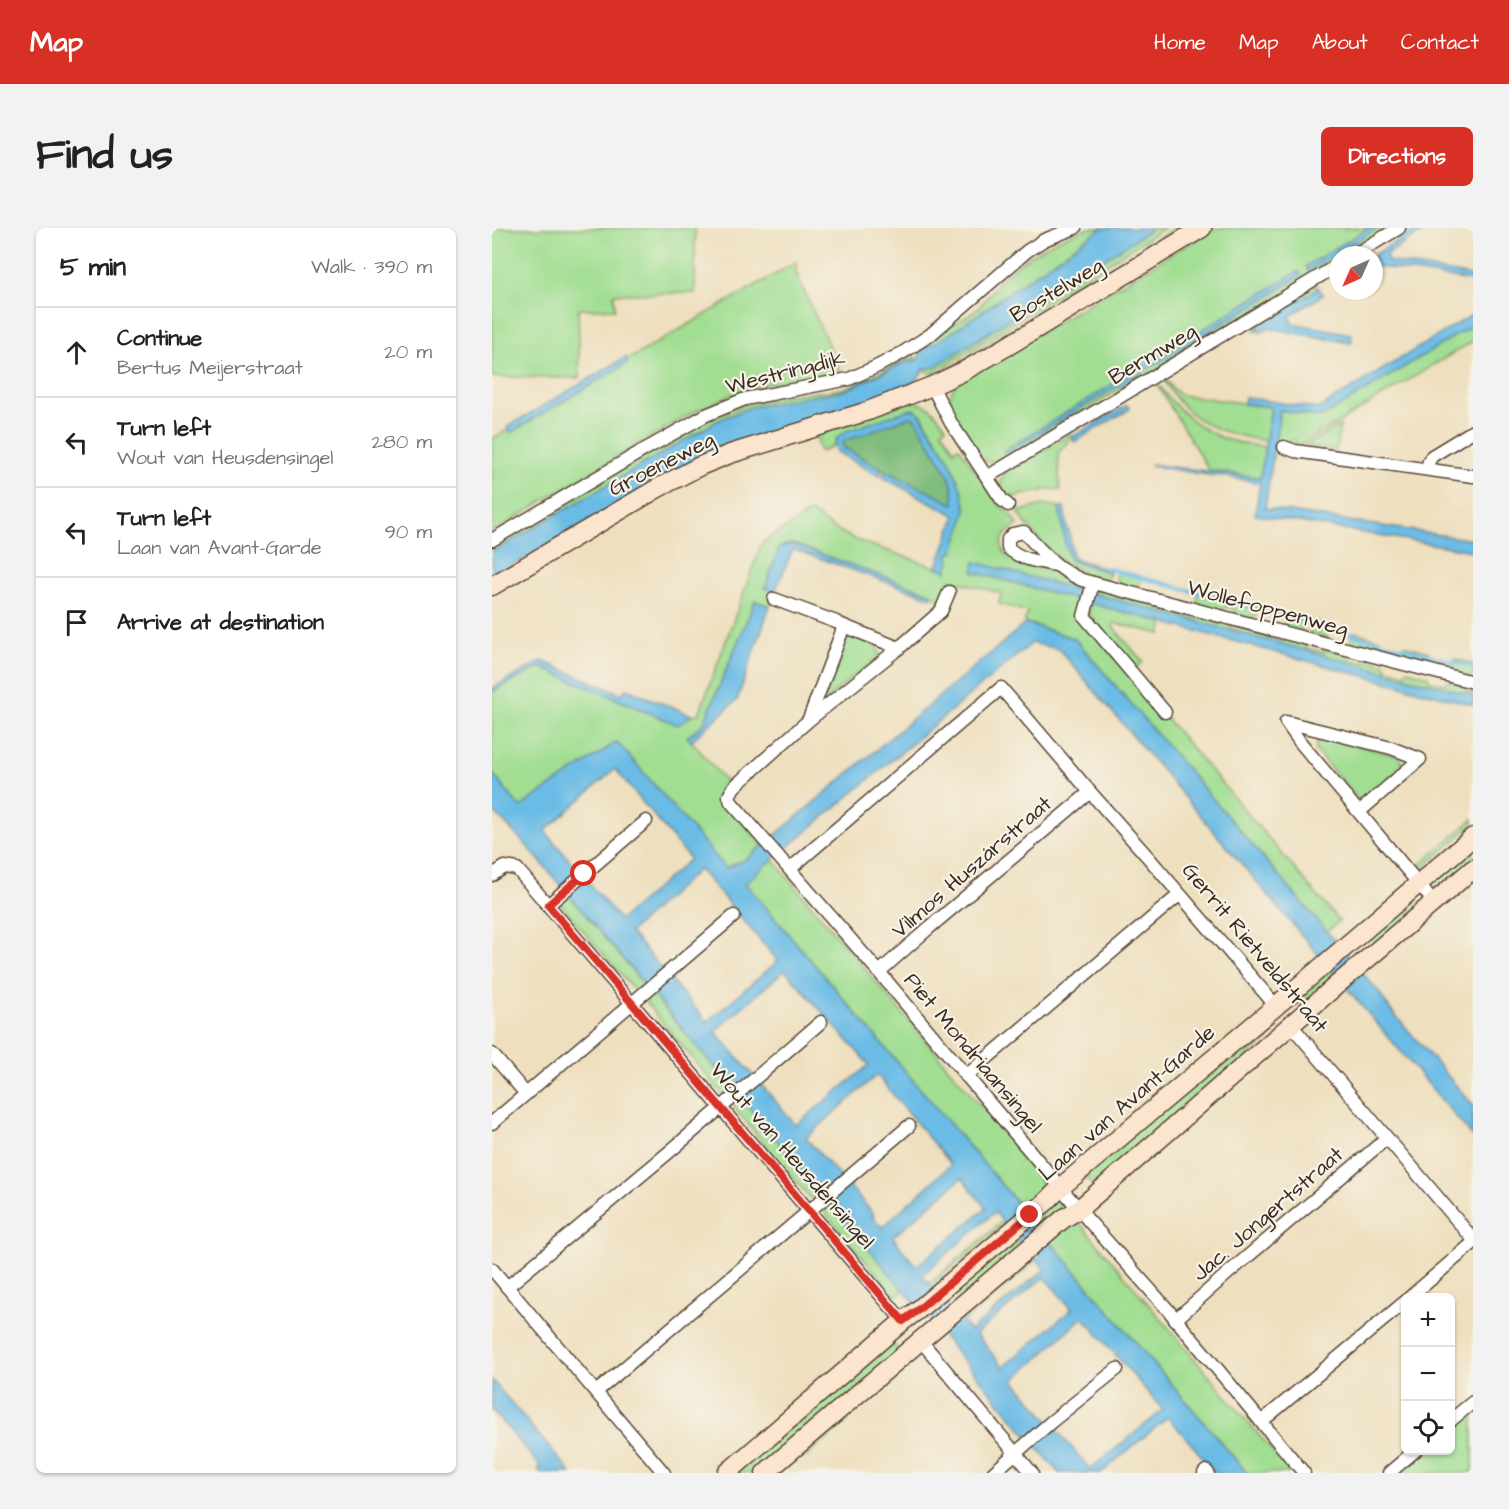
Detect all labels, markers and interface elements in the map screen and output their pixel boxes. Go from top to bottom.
text: Map [30,23,83,62]
text: Home [1154,28,1206,57]
text: Map [1239,28,1279,57]
text: About [1312,28,1368,57]
text: Contact [1401,28,1479,57]
text: Find us [36,127,173,185]
button: Directions [1321,127,1473,186]
north arrow [1329,246,1383,300]
text: 5 min [60,249,126,285]
street label: Bostelweg [1004,250,1110,331]
text: Walk · 390 m [311,253,432,281]
street label: Bermweg [1103,316,1203,394]
text: Continue [117,323,202,354]
icon: ahead [60,336,93,369]
text: 20 m [384,338,432,366]
street label: Westringdijk [722,342,849,403]
text: Bertus Meijerstraat [117,354,303,382]
text: Turn left [117,413,211,444]
street label: Groeneweg [603,424,721,505]
icon: left [60,426,93,459]
text: 280 m [371,428,432,456]
text: Wout van Heusdensingel [117,444,333,472]
text: Turn left [117,503,211,534]
icon: left [60,516,93,549]
text: 90 m [384,518,432,546]
text: Laan van Avant-Garde [117,534,322,562]
street label: Wollefoppenweg [1183,572,1352,646]
icon: arrive [60,606,93,639]
text: Arrive at destination [117,607,324,638]
street label: Vilmos Huszárstraat [885,789,1059,945]
street label: Gerrit Rietveldstraat [1174,856,1335,1040]
route start [570,860,596,886]
street label: Piet Mondriaansingel [896,966,1049,1140]
street label: Laan van Avant-Garde [1032,1018,1222,1189]
street label: Wout van Heusdensingel [701,1056,882,1257]
street label: Jac. Jongertstraat [1186,1140,1351,1289]
route end [1016,1201,1042,1227]
map controls [1401,1293,1455,1455]
button: + [1401,1293,1455,1347]
button: − [1401,1347,1455,1401]
button: locate [1401,1401,1455,1455]

